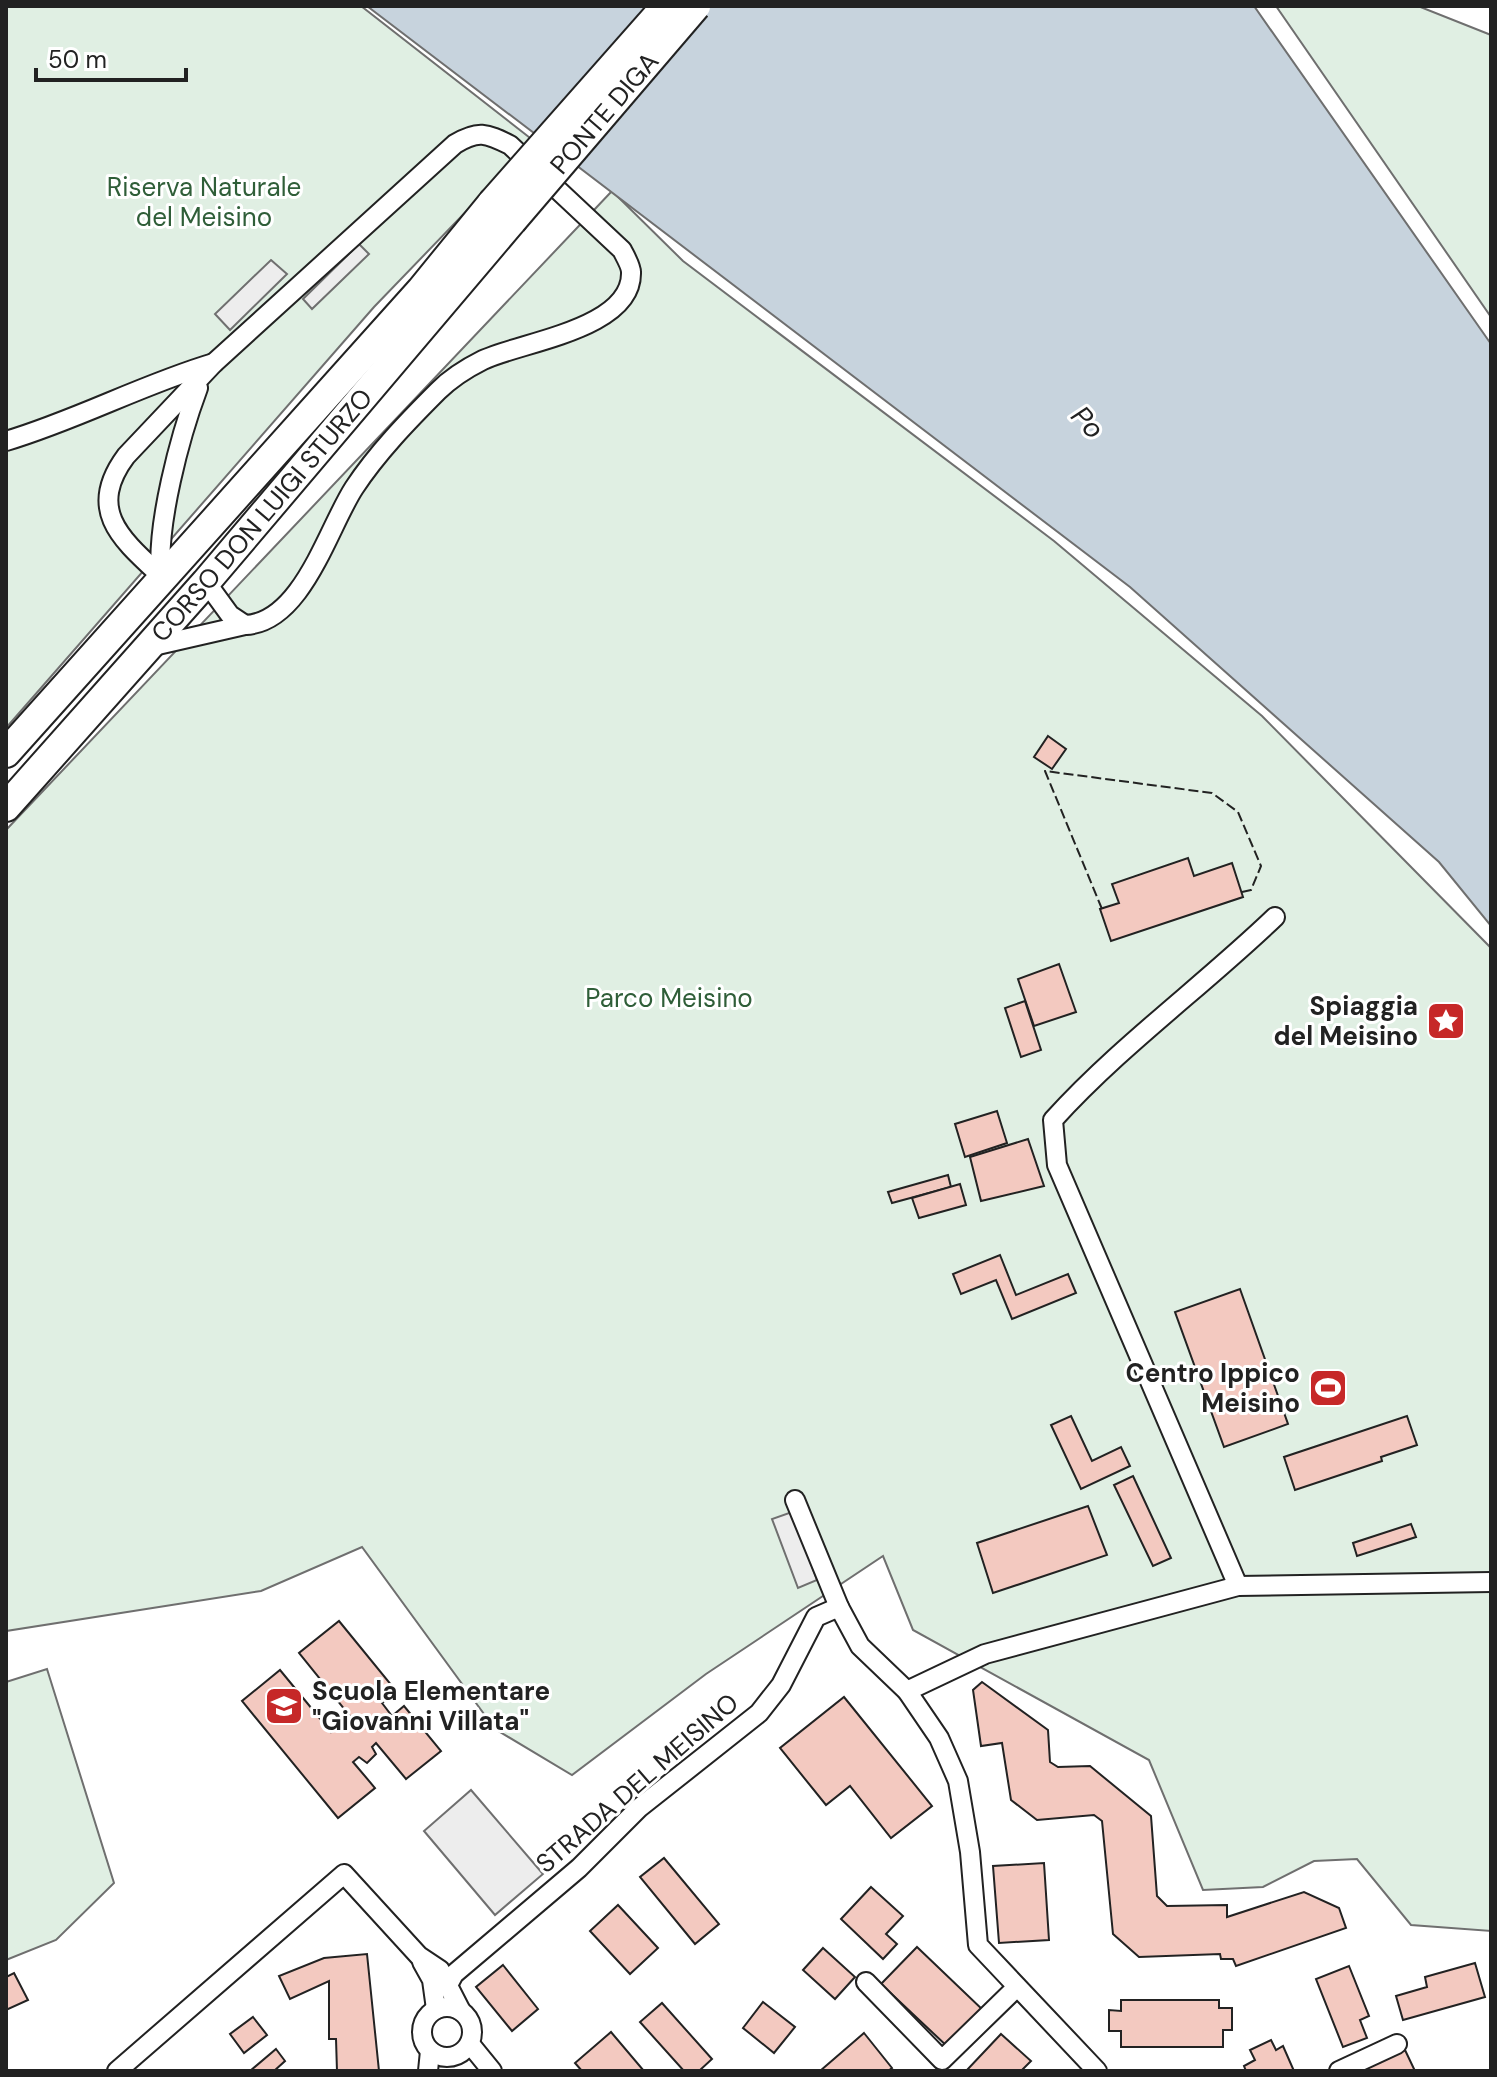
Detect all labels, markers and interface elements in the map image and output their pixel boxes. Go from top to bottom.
scale bar [36,32,186,82]
text: 50 m [48,44,107,75]
street label: PONTE DIGA [543,45,666,181]
park label: Riserva Naturale del Meisino [107,170,301,234]
street label: CORSO DON LUIGI STURZO [144,381,380,649]
water label: Po [1063,398,1112,447]
park label: Parco Meisino [585,981,753,1015]
place label: Spiaggia del Meisino [1274,989,1418,1053]
place icon: Spiaggia del Meisino [1425,1000,1467,1042]
place label: Centro Ippico Meisino [1126,1356,1300,1420]
sports icon: Centro Ippico Meisino [1307,1367,1349,1409]
place label: Scuola Elementare "Giovanni Villata" [312,1674,550,1738]
school or university icon: Scuola Elementare "Giovanni Villata" [263,1685,305,1727]
street label: STRADA DEL MEISINO [529,1686,745,1880]

